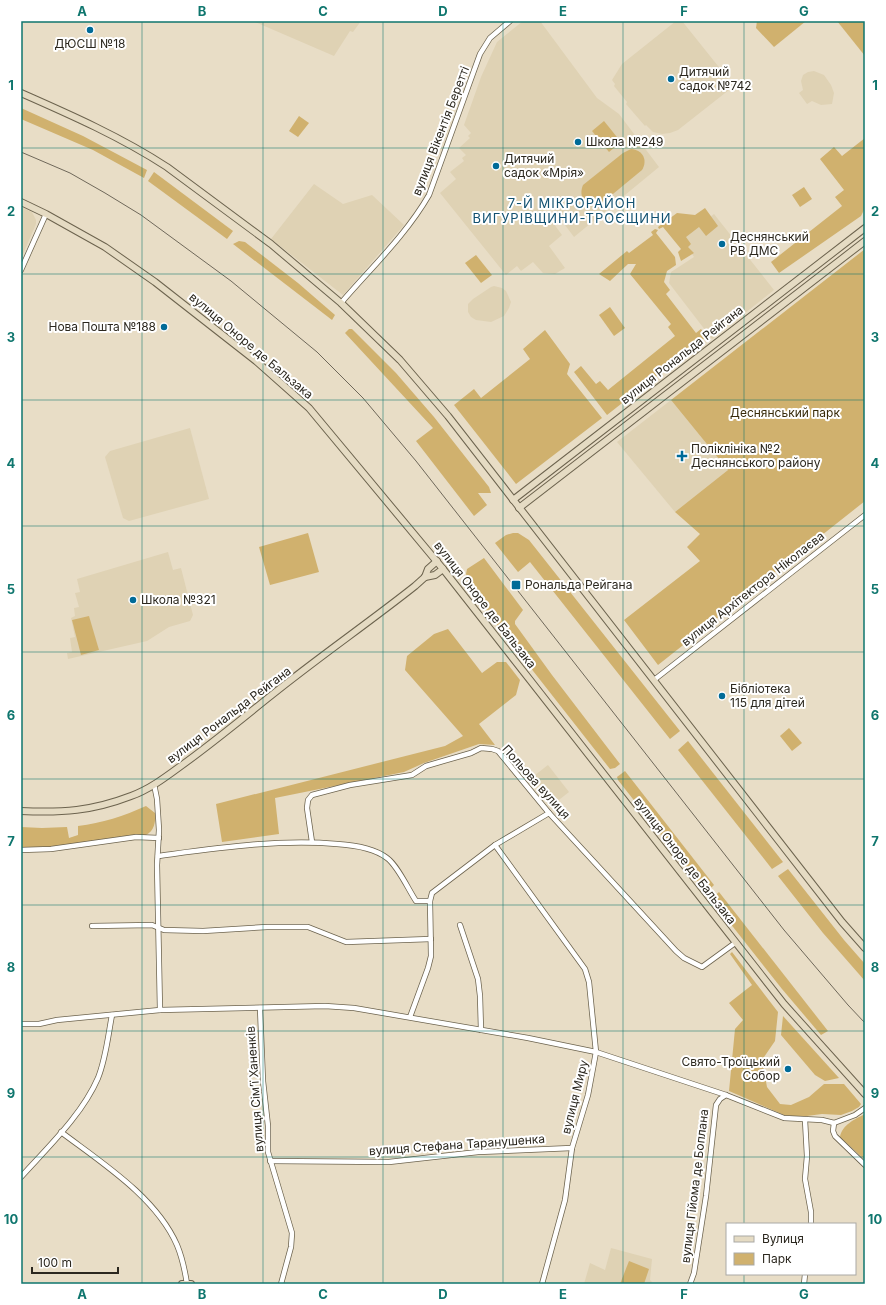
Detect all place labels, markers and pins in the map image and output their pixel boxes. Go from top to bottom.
marker: ДЮСШ №18 [85,25,95,35]
place label: ДЮСШ №18 [54,36,126,51]
place label: Дитячий садок №742 [679,64,752,93]
marker: Дитячий садок №742 [666,74,676,84]
place label: Школа №249 [586,134,663,149]
marker: Школа №249 [573,137,583,147]
place label: Дитячий садок «Мрія» [504,151,584,180]
marker: Дитячий садок «Мрія» [491,161,501,171]
place label: Деснянський РВ ДМС [730,229,809,258]
marker: Деснянський РВ ДМС [717,239,727,249]
place label: Нова Пошта №188 [48,319,156,334]
marker: Нова Пошта №188 [159,322,169,332]
place label: Поліклініка №2 Деснянського району [691,441,821,470]
marker: Поліклініка №2 Деснянського району [676,450,688,462]
place label: Рональда Рейгана [525,577,632,592]
marker: Рональда Рейгана [510,579,522,591]
place label: Школа №321 [141,592,216,607]
marker: Школа №321 [128,595,138,605]
place label: Бібліотека 115 для дітей [730,681,805,710]
marker: Бібліотека 115 для дітей [717,691,727,701]
place label: Свято-Троїцький Собор [682,1054,780,1083]
marker: Свято-Троїцький Собор [783,1064,793,1074]

